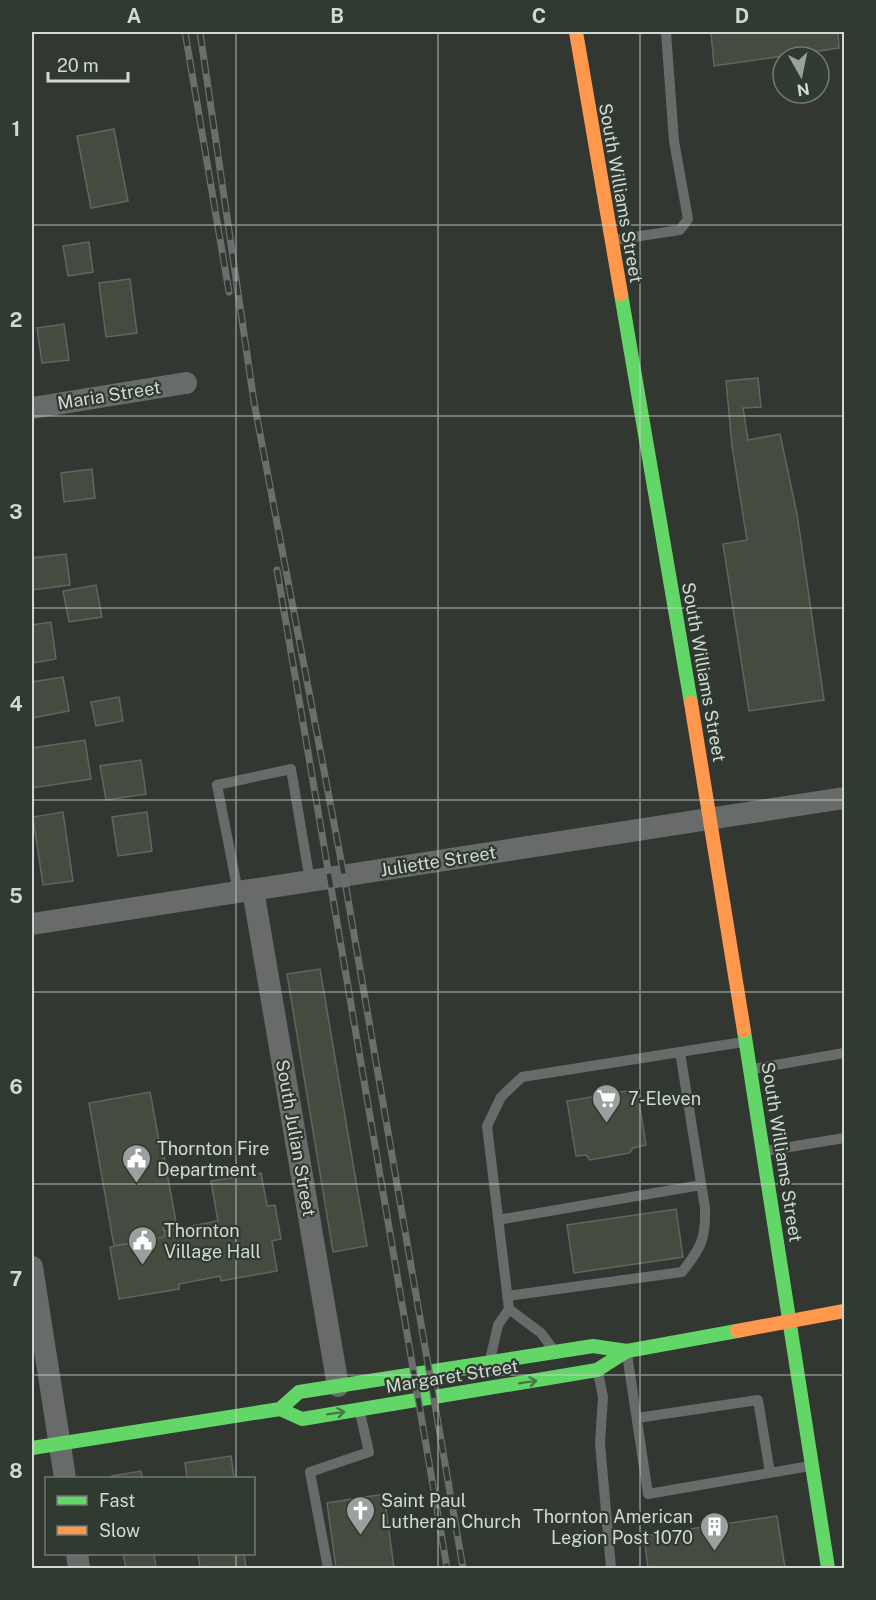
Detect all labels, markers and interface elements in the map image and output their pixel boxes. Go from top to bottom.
text: A [127,4,141,28]
text: B [330,4,344,28]
text: C [532,4,546,28]
text: D [735,4,749,28]
scale bar [48,45,128,83]
north arrow [771,45,831,105]
text: 20 m [57,55,99,76]
text: N [796,79,811,100]
street label: South Williams Street [595,101,647,285]
text: 1 [12,117,20,141]
text: 2 [10,308,22,332]
street label: Maria Street [56,376,162,414]
text: 3 [9,500,23,524]
street label: South Williams Street [678,580,730,764]
text: 4 [9,692,23,716]
street label: Juliette Street [379,841,497,881]
text: 5 [9,884,23,908]
street label: South Julian Street [272,1058,320,1218]
street label: South Williams Street [757,1060,807,1244]
text: 6 [9,1075,23,1099]
supermarket icon: 7-Eleven [591,1082,623,1124]
place label: 7-Eleven [628,1088,701,1109]
place label: Thornton Fire Department [157,1138,269,1180]
public building icon: Thornton Fire Department [120,1142,152,1184]
place label: Thornton Village Hall [164,1220,261,1262]
public building icon: Thornton Village Hall [127,1224,159,1266]
text: 7 [10,1267,22,1291]
street label: Margaret Street [384,1355,520,1397]
one-way arrow [518,1376,538,1387]
one-way arrow [326,1408,345,1419]
text: 8 [9,1459,23,1483]
legend [45,1477,255,1555]
text: Fast [99,1490,135,1511]
place label: Saint Paul Lutheran Church [381,1490,521,1532]
church icon: Saint Paul Lutheran Church [344,1494,376,1536]
place label: Thornton American Legion Post 1070 [533,1506,693,1548]
building icon: Thornton American Legion Post 1070 [698,1510,730,1552]
text: Slow [99,1520,140,1541]

